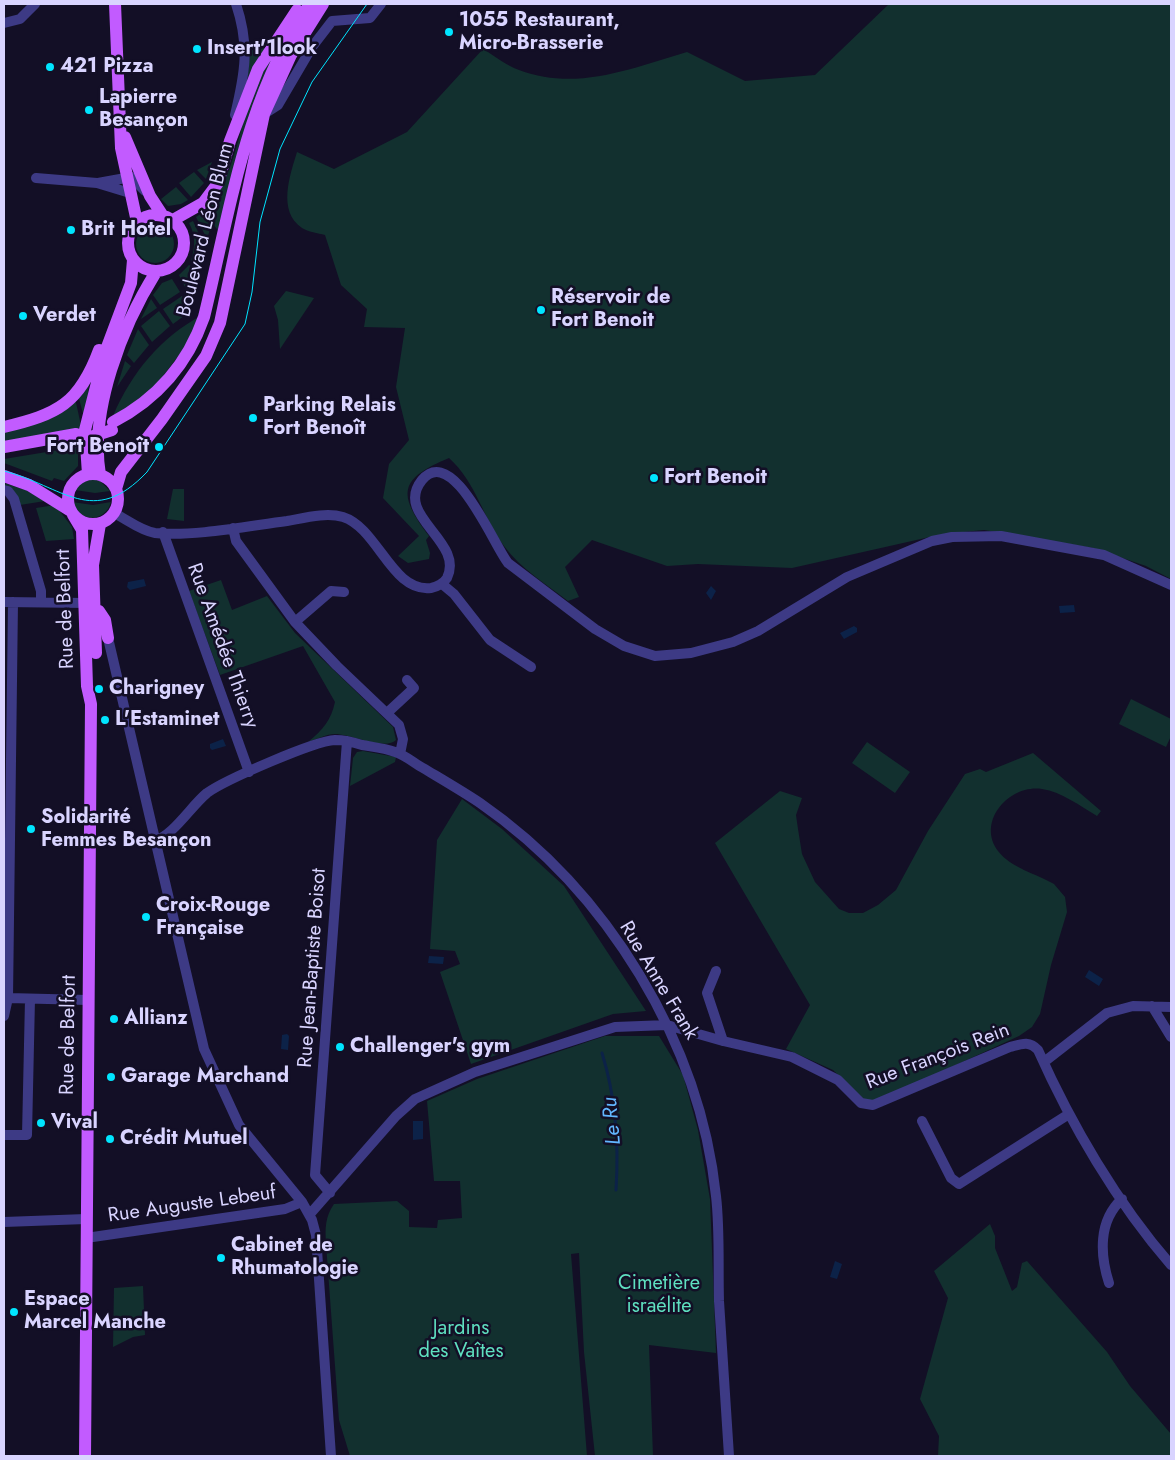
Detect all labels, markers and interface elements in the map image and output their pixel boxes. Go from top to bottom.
place label: 1055 Restaurant, Micro-Brasserie [459,9,620,56]
marker: 1055 Restaurant, Micro-Brasserie [443,26,455,38]
place label: Insert'1look [207,37,317,61]
marker: Insert'1look [191,43,203,55]
place label: 421 Pizza [60,55,153,79]
marker: 421 Pizza [44,61,56,73]
place label: Lapierre Besançon [99,86,188,133]
marker: Lapierre Besançon [83,104,95,116]
street label: Boulevard Léon Blum [173,141,239,319]
place label: Brit Hotel [81,218,171,242]
marker: Brit Hotel [65,224,77,236]
place label: Réservoir de Fort Benoit [551,286,670,333]
place label: Verdet [33,304,96,328]
marker: Réservoir de Fort Benoit [535,304,547,316]
marker: Verdet [17,310,29,322]
place label: Parking Relais Fort Benoît [263,394,396,441]
marker: Parking Relais Fort Benoît [247,412,259,424]
place label: Fort Benoît [46,435,149,459]
marker: Fort Benoît [153,441,165,453]
place label: Fort Benoit [664,466,767,490]
marker: Fort Benoit [648,472,660,484]
street label: Rue de Belfort [52,549,80,669]
street label: Rue Amédée Thierry [181,560,263,732]
place label: Charigney [109,677,204,701]
marker: Charigney [93,683,105,695]
place label: L'Estaminet [115,708,219,732]
marker: L'Estaminet [99,714,111,726]
place label: Solidarité Femmes Besançon [41,806,212,853]
marker: Solidarité Femmes Besançon [25,823,37,835]
street label: Rue Jean-Baptiste Boisot [294,867,332,1069]
place label: Croix-Rouge Française [156,894,270,941]
marker: Croix-Rouge Française [140,911,152,923]
street label: Rue Anne Frank [613,917,703,1045]
street label: Rue de Belfort [56,975,82,1095]
place label: Allianz [124,1007,188,1031]
marker: Allianz [108,1013,120,1025]
street label: Rue François Rein [863,1019,1013,1095]
place label: Challenger's gym [350,1035,510,1059]
marker: Challenger's gym [334,1041,346,1053]
place label: Garage Marchand [121,1065,289,1089]
marker: Garage Marchand [105,1071,117,1083]
water label: Le Ru [598,1096,628,1146]
place label: Vival [51,1111,98,1135]
marker: Vival [35,1117,47,1129]
place label: Crédit Mutuel [120,1127,248,1151]
marker: Crédit Mutuel [104,1133,116,1145]
street label: Rue Auguste Lebeuf [106,1181,278,1229]
place label: Cabinet de Rhumatologie [231,1234,359,1281]
marker: Cabinet de Rhumatologie [215,1252,227,1264]
park label: Cimetière israélite [618,1272,700,1319]
place label: Espace Marcel Manche [24,1288,166,1335]
marker: Espace Marcel Manche [8,1306,20,1318]
park label: Jardins des Vaîtes [419,1317,503,1364]

